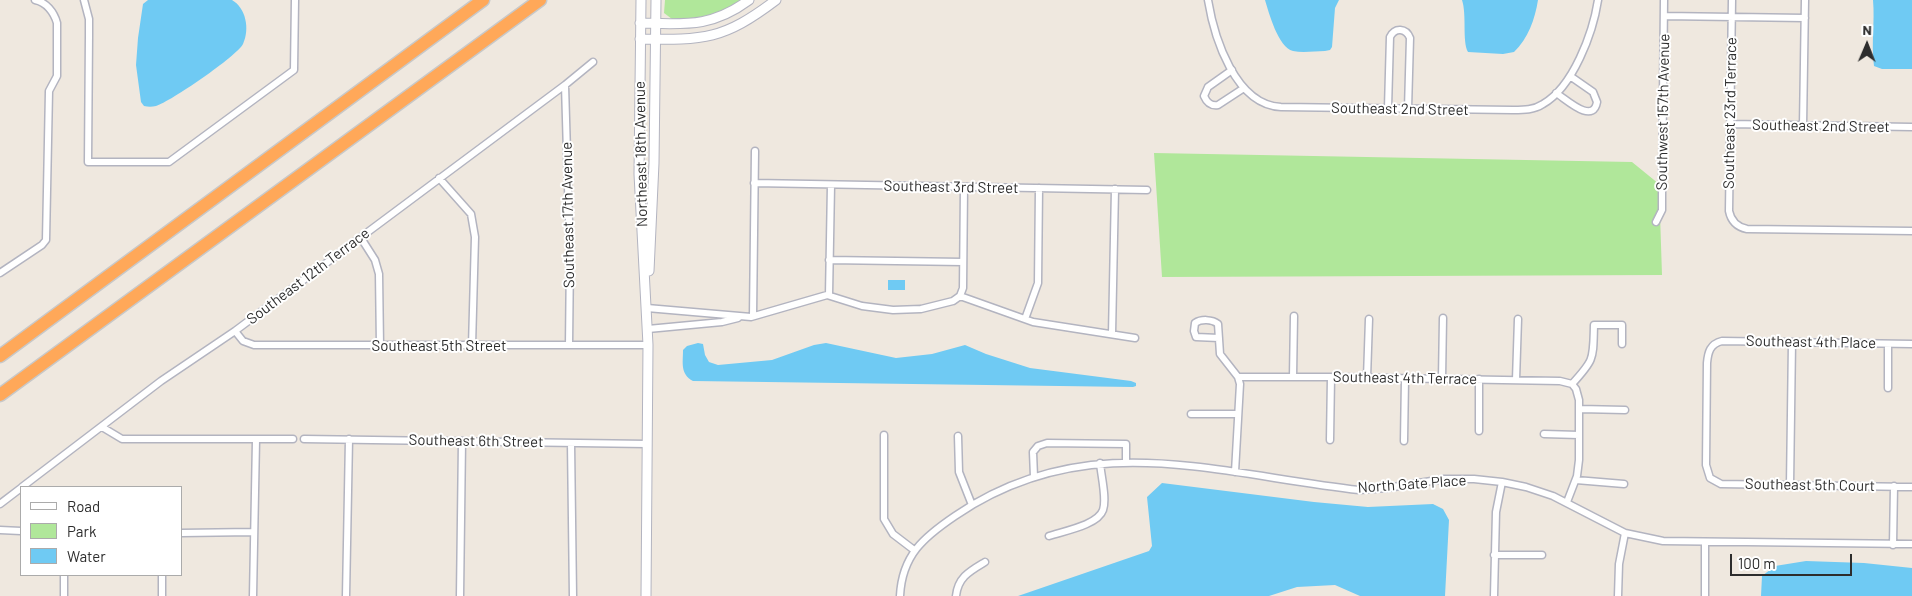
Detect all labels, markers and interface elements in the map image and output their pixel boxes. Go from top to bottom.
north arrow [1842,20,1892,70]
text: N [1862,21,1872,38]
street label: Southwest 157th Avenue [1653,33,1673,191]
street label: Southeast 23rd Terrace [1720,37,1740,189]
street label: Northeast 18th Avenue [631,81,651,227]
street label: Southeast 2nd Street [1331,99,1469,119]
street label: Southeast 2nd Street [1752,116,1890,136]
street label: Southeast 17th Avenue [558,142,578,288]
street label: Southeast 3rd Street [883,177,1019,197]
street label: Southeast 12th Terrace [243,224,373,328]
street label: Southeast 4th Place [1746,332,1876,352]
street label: Southeast 5th Street [372,337,506,355]
street label: Southeast 4th Terrace [1333,368,1477,388]
street label: Southeast 6th Street [408,431,544,451]
street label: North Gate Place [1357,471,1467,497]
street label: Southeast 5th Court [1745,475,1875,495]
legend [20,486,182,576]
text: Road [67,497,100,515]
text: Park [67,522,96,540]
scale bar [1732,544,1854,576]
text: Water [67,547,106,565]
text: 100 m [1738,554,1776,572]

